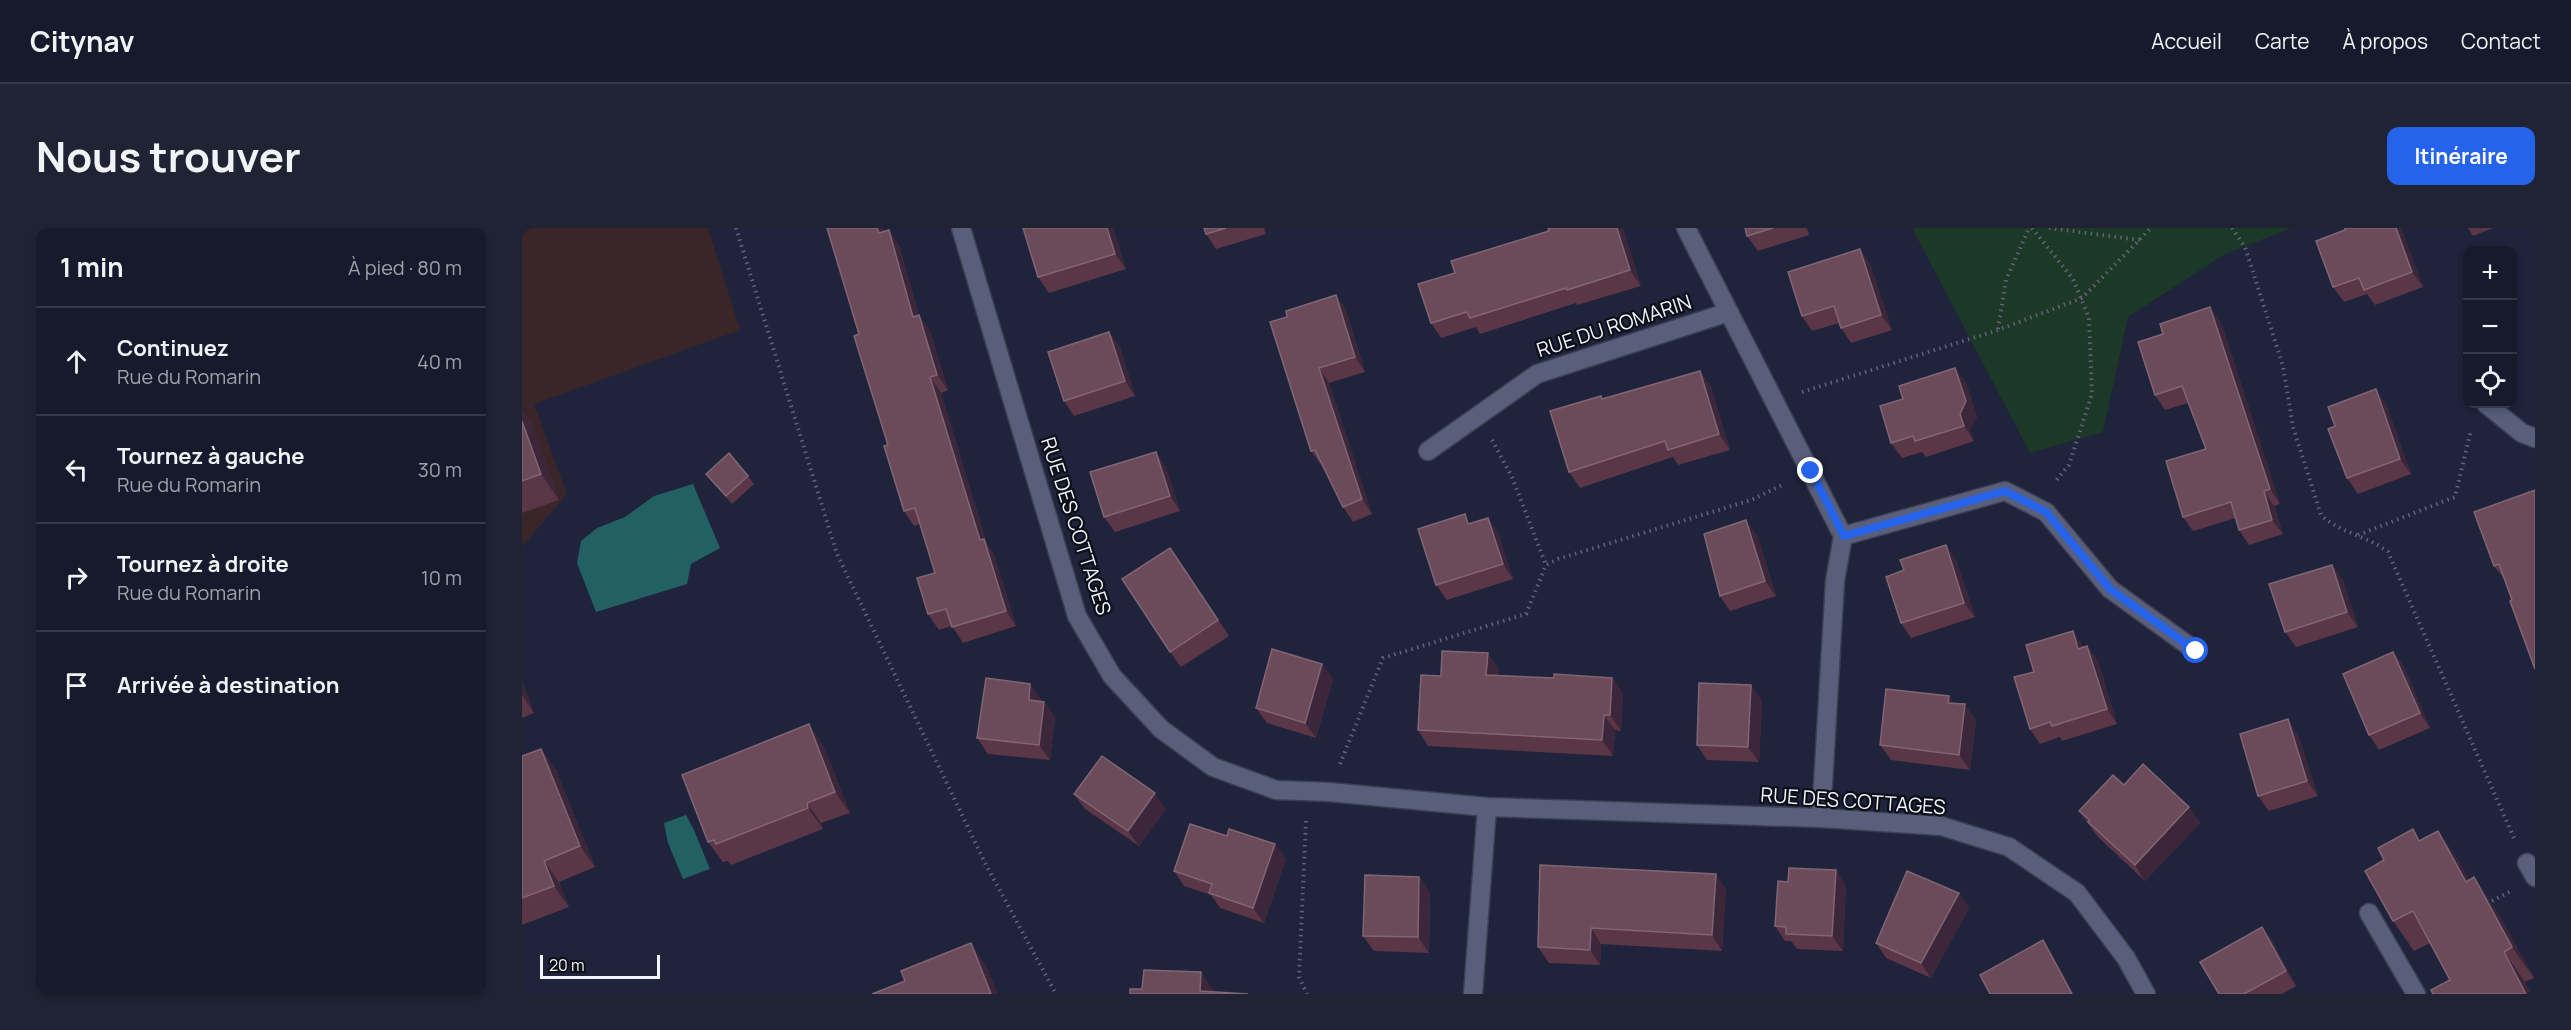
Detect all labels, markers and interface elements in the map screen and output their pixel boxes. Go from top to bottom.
text: Citynav [30,22,134,60]
text: Accueil [2151,27,2222,55]
text: Carte [2255,27,2309,55]
text: À propos [2342,27,2428,55]
text: Contact [2461,27,2541,55]
text: Nous trouver [36,127,301,185]
button: Itinéraire [2387,127,2535,185]
map controls [2463,246,2517,408]
button: + [2463,246,2517,300]
text: 1 min [60,249,124,285]
text: À pied · 80 m [348,254,462,281]
street label: RUE DU ROMARIN [1533,288,1695,363]
button: − [2463,300,2517,354]
text: Continuez [117,333,229,363]
icon: ahead [60,345,93,378]
text: 40 m [417,348,462,375]
button: locate [2463,354,2517,408]
text: Rue du Romarin [117,363,261,390]
street label: RUE DES COTTAGES [1035,434,1118,618]
text: Tournez à gauche [117,441,304,471]
icon: left [60,453,93,486]
text: 30 m [418,456,462,483]
route end [1797,457,1823,483]
text: Rue du Romarin [117,471,261,498]
text: Tournez à droite [117,549,289,579]
icon: right [60,561,93,594]
text: 10 m [421,564,462,591]
text: Rue du Romarin [117,579,261,606]
route start [2182,637,2208,663]
icon: arrive [60,669,93,702]
text: Arrivée à destination [117,670,340,700]
street label: RUE DES COTTAGES [1760,781,1946,820]
scale bar [540,952,660,980]
text: 20 m [549,954,585,976]

